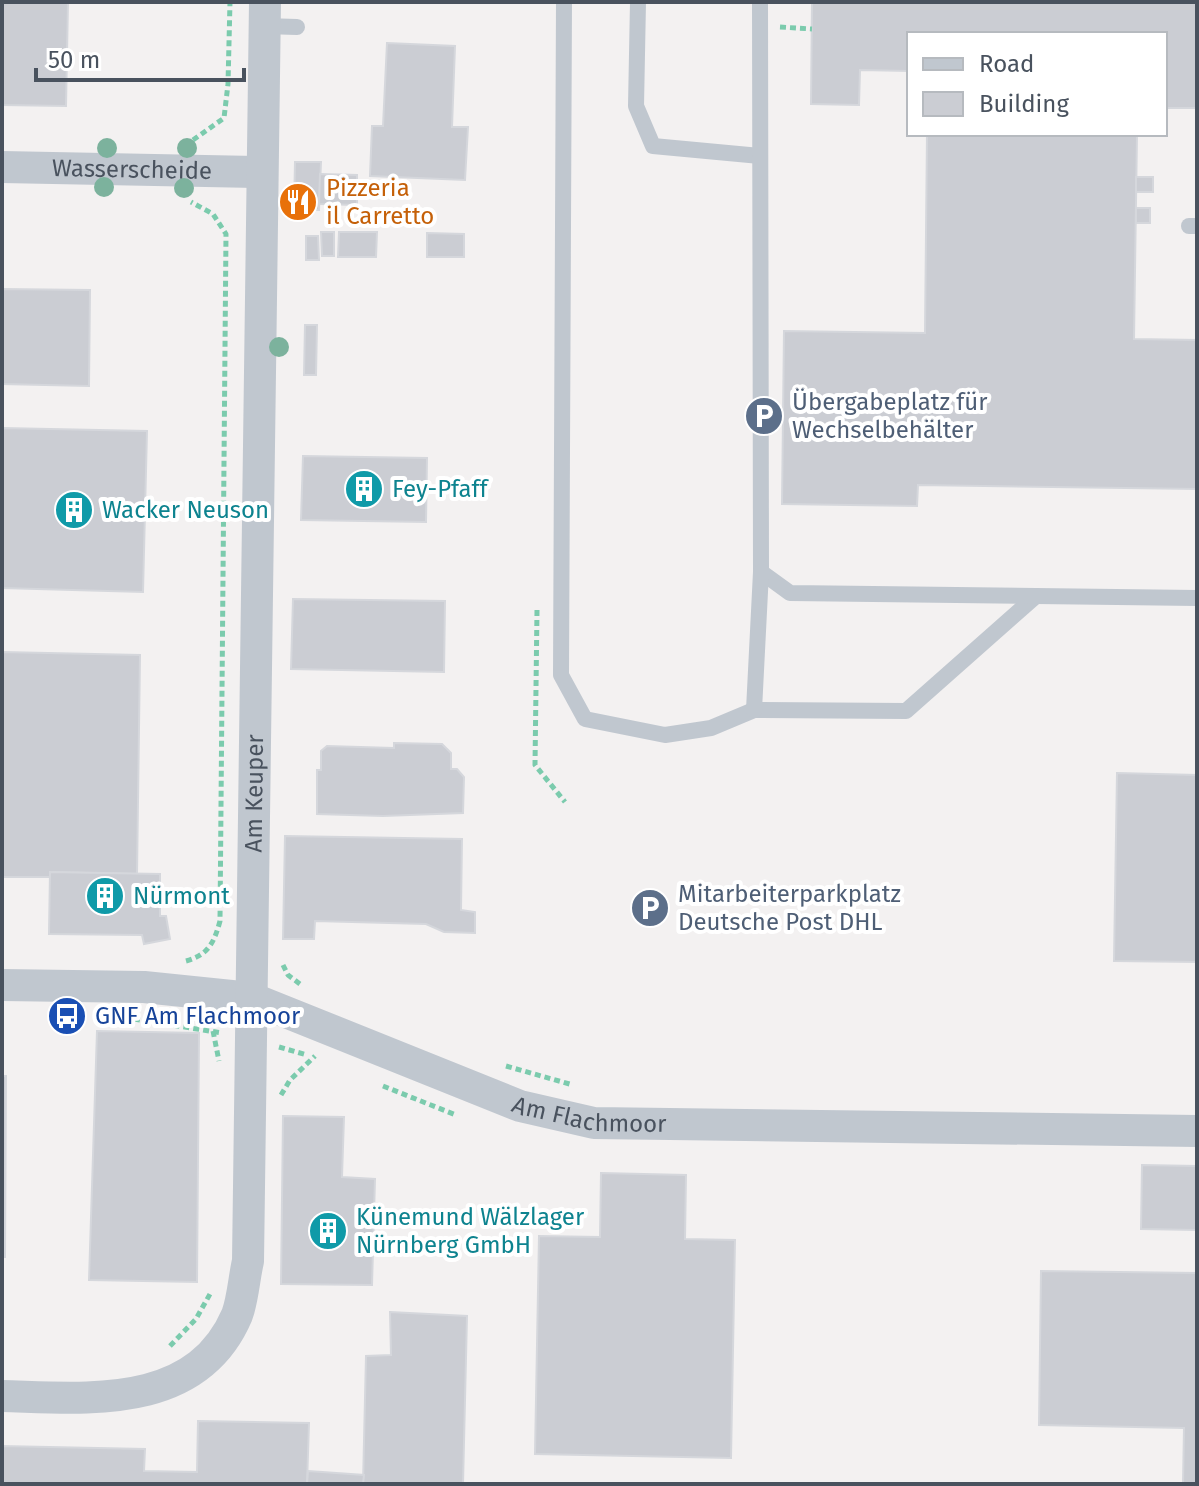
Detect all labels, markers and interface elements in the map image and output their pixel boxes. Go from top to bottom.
scale bar [36,32,244,82]
legend [907,32,1167,136]
text: 50 m [48,46,100,74]
text: Road [979,50,1034,78]
text: Building [979,90,1069,118]
street label: Wasserscheide [52,154,212,185]
place label: Pizzeria il Carretto [326,174,434,230]
restaurant icon: Pizzeria il Carretto [277,181,319,223]
place label: Übergabeplatz für Wechselbehälter [792,388,988,444]
parking icon: Übergabeplatz für Wechselbehälter [743,395,785,437]
building icon: Fey-Pfaff [343,468,385,510]
place label: Fey-Pfaff [392,475,490,503]
building icon: Wacker Neuson [53,489,95,531]
place label: Wacker Neuson [102,496,269,524]
street label: Am Keuper [240,733,269,853]
building icon: Nürmont [84,875,126,917]
place label: Mitarbeiterparkplatz Deutsche Post DHL [678,880,901,936]
place label: Nürmont [133,882,230,910]
parking icon: Mitarbeiterparkplatz Deutsche Post DHL [629,887,671,929]
bus stop icon: GNF Am Flachmoor [46,995,88,1037]
place label: GNF Am Flachmoor [95,1002,301,1030]
street label: Am Flachmoor [508,1090,667,1138]
place label: Künemund Wälzlager Nürnberg GmbH [356,1203,585,1259]
building icon: Künemund Wälzlager Nürnberg GmbH [307,1210,349,1252]

